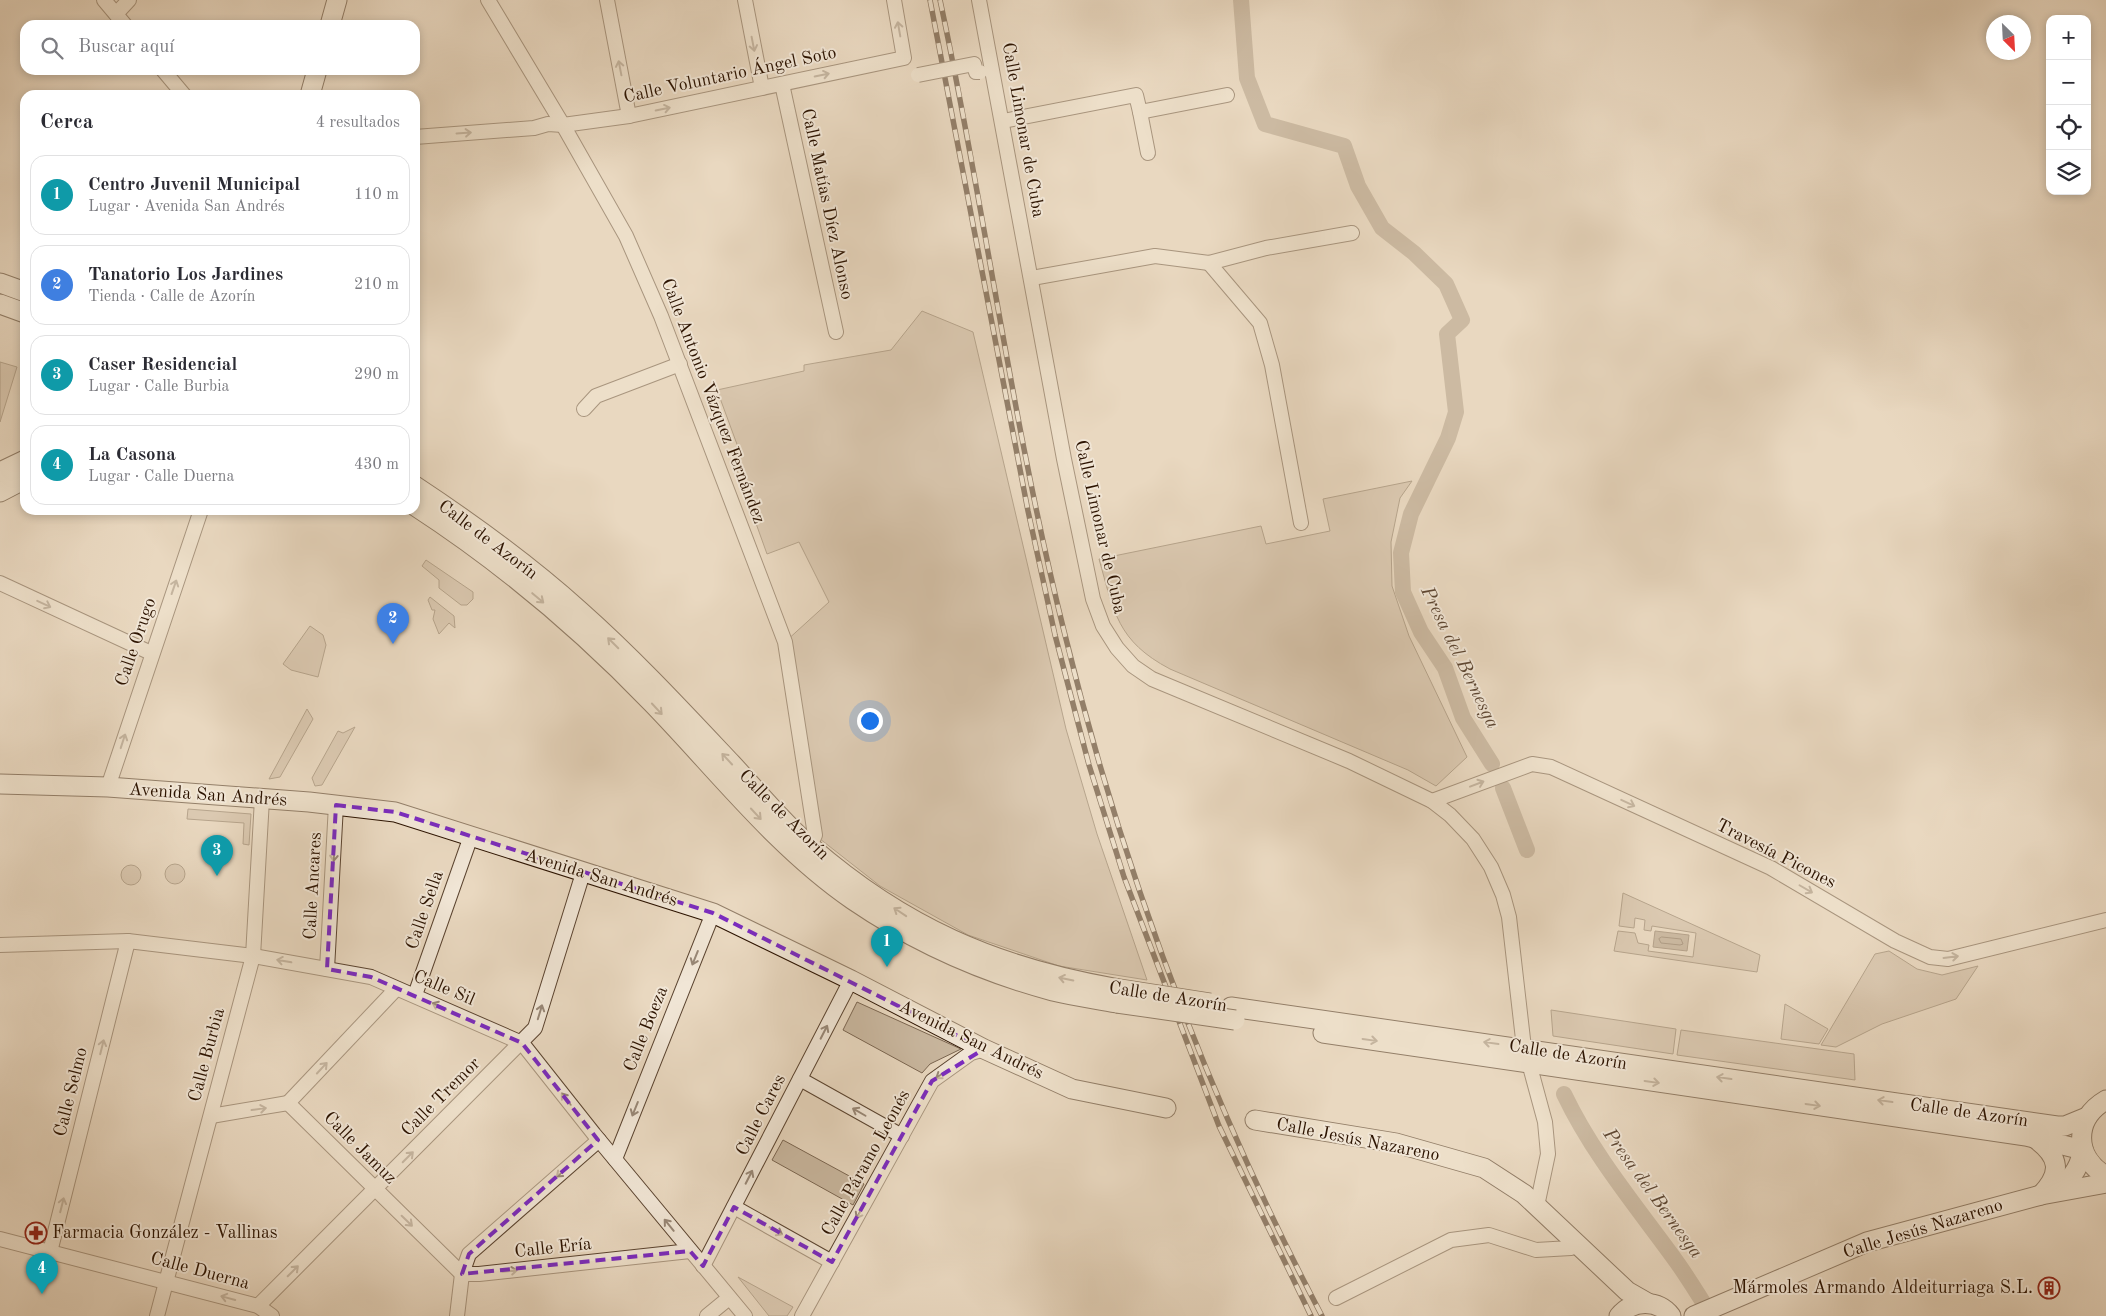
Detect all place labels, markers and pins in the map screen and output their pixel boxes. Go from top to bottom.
pin: 2 [377,603,409,644]
pin: 3 [201,835,233,876]
pin: 1 [871,926,903,967]
pharmacy icon: Farmacia González - Vallinas [24,1221,48,1245]
place label: Farmacia González - Vallinas [52,1224,278,1242]
pin: 4 [26,1253,58,1294]
building icon: Mármoles Armando Aldeiturriaga S.L. [2037,1276,2061,1300]
place label: Mármoles Armando Aldeiturriaga S.L. [1733,1279,2033,1297]

